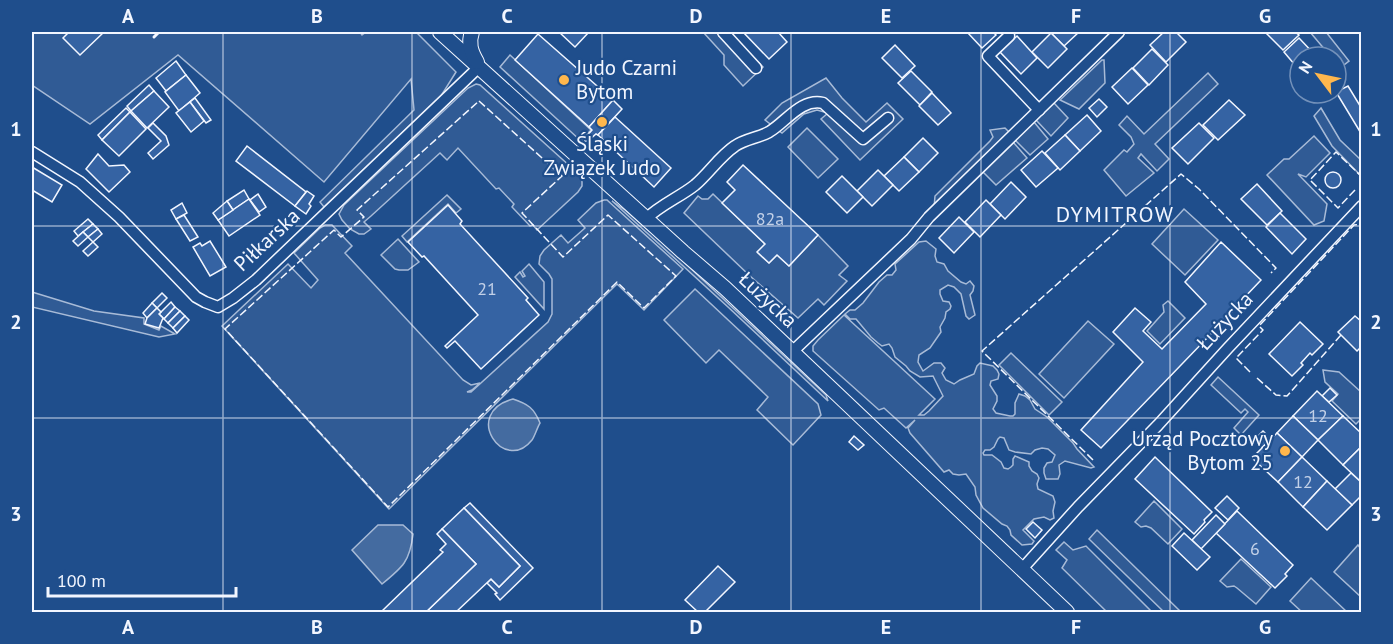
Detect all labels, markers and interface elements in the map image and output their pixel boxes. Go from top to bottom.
text: A [122,3,135,29]
text: B [311,3,323,29]
text: C [501,3,513,29]
text: D [690,3,703,29]
text: E [881,3,891,29]
text: F [1071,3,1081,29]
text: G [1259,3,1271,29]
north arrow [1288,45,1348,105]
place label: Judo Czarni Bytom [575,54,677,105]
text: N [1294,57,1317,77]
marker: Judo Czarni Bytom [557,73,571,87]
marker: Śląski Związek Judo [595,115,609,129]
text: 1 [10,116,22,142]
text: 1 [1370,116,1382,142]
place label: Śląski Związek Judo [543,130,661,181]
district label: DYMITROW [1056,200,1174,228]
street label: Piłkarska [228,202,305,277]
house number: 82a [756,207,784,230]
street label: Łużycka [733,266,803,334]
house number: 21 [477,277,497,300]
street label: Łużycka [1191,286,1259,356]
text: 2 [10,309,22,335]
text: 2 [1370,309,1382,335]
house number: 12 [1308,404,1328,427]
place label: Urząd Pocztowy Bytom 25 [1131,425,1273,476]
marker: Urząd Pocztowy Bytom 25 [1278,444,1292,458]
house number: 12 [1293,470,1313,493]
text: 3 [10,501,22,527]
text: 3 [1370,501,1382,527]
house number: 6 [1250,537,1260,560]
scale bar [48,560,236,598]
text: 100 m [57,569,106,592]
text: A [122,614,135,640]
text: B [311,614,323,640]
text: C [501,614,513,640]
text: D [690,614,703,640]
text: E [881,614,891,640]
text: F [1071,614,1081,640]
text: G [1259,614,1271,640]

